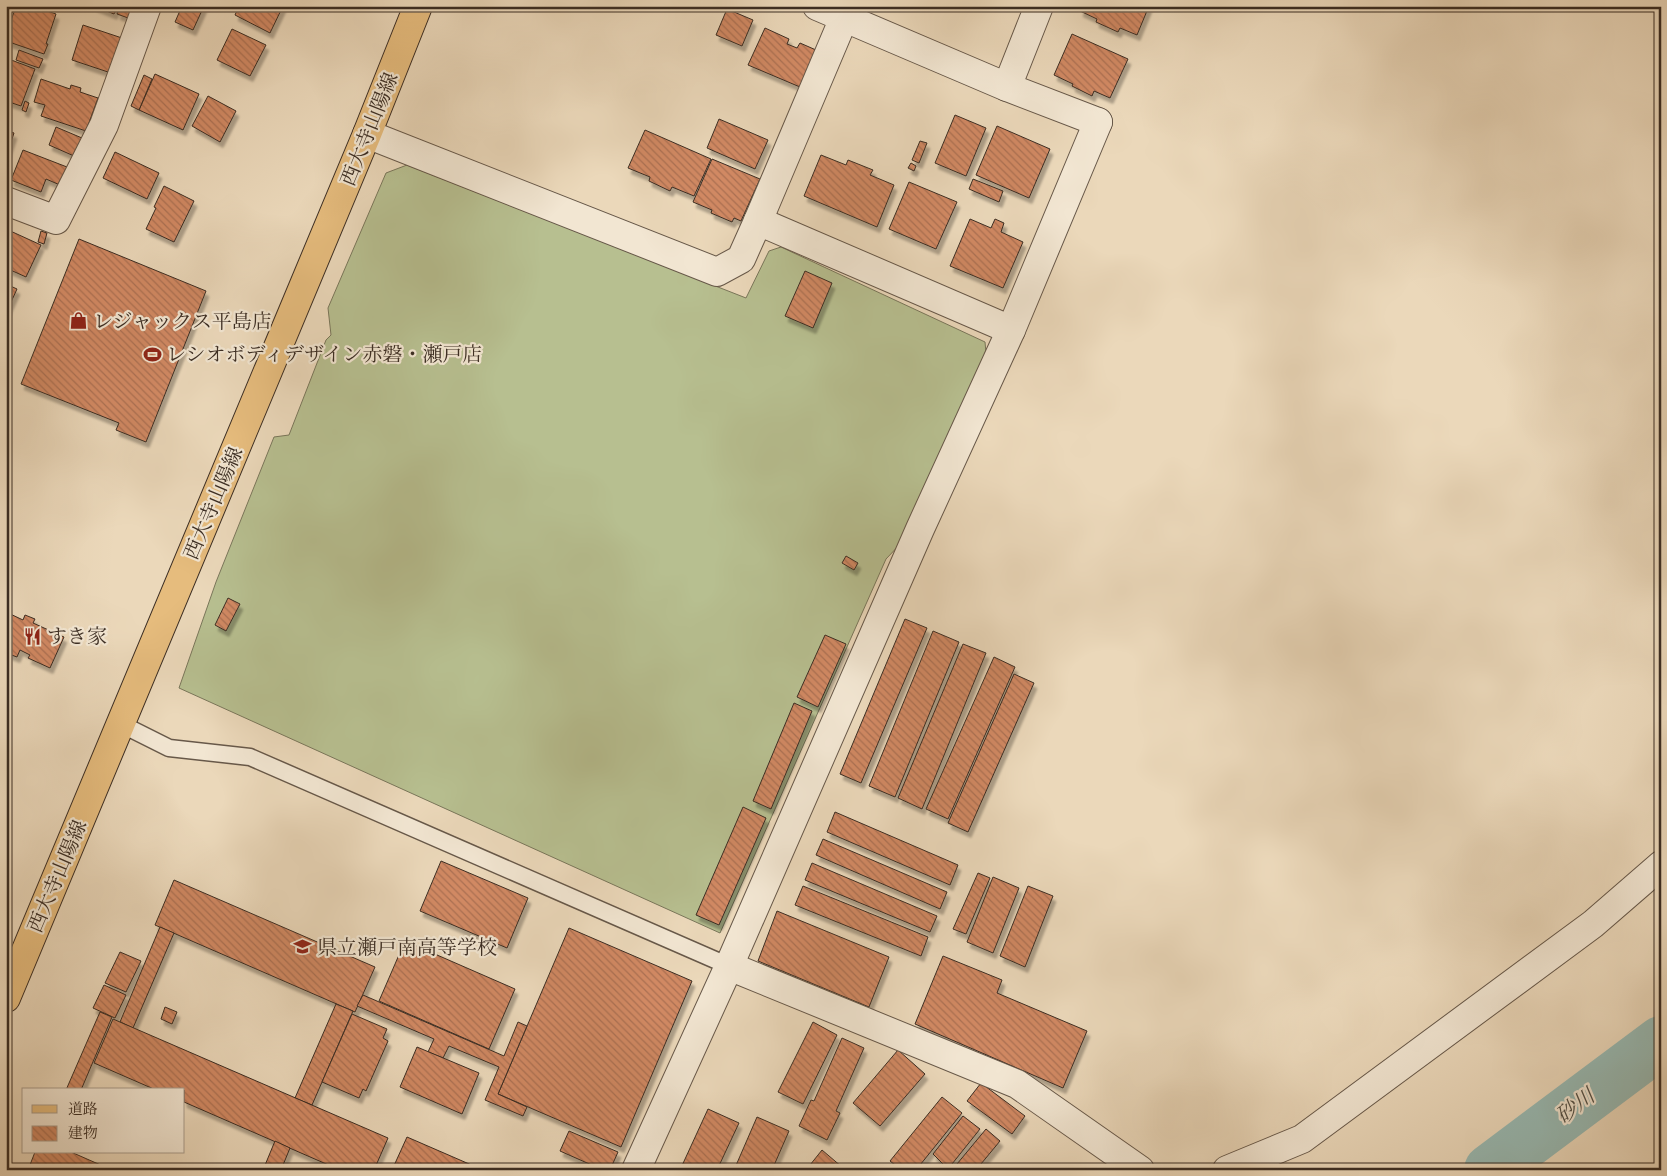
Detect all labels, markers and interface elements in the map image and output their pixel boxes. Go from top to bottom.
street label: 西大寺山陽線 [335,69,403,189]
place label: レジャックス平島店 [93,309,272,333]
shop icon: レジャックス平島店 [69,311,89,331]
place label: レシオボディデザイン赤磐・瀬戸店 [166,342,483,366]
sports icon: レシオボディデザイン赤磐・瀬戸店 [142,344,162,364]
street label: 西大寺山陽線 [179,443,247,563]
place label: すき家 [47,624,107,648]
restaurant icon: すき家 [23,626,43,646]
street label: 西大寺山陽線 [23,816,91,936]
place label: 県立瀬戸南高等学校 [317,935,497,959]
school or university icon: 県立瀬戸南高等学校 [293,937,313,957]
water label: 砂川 [1550,1082,1601,1129]
legend [22,1088,185,1154]
text: 道路 [68,1100,98,1118]
text: 建物 [68,1124,98,1142]

